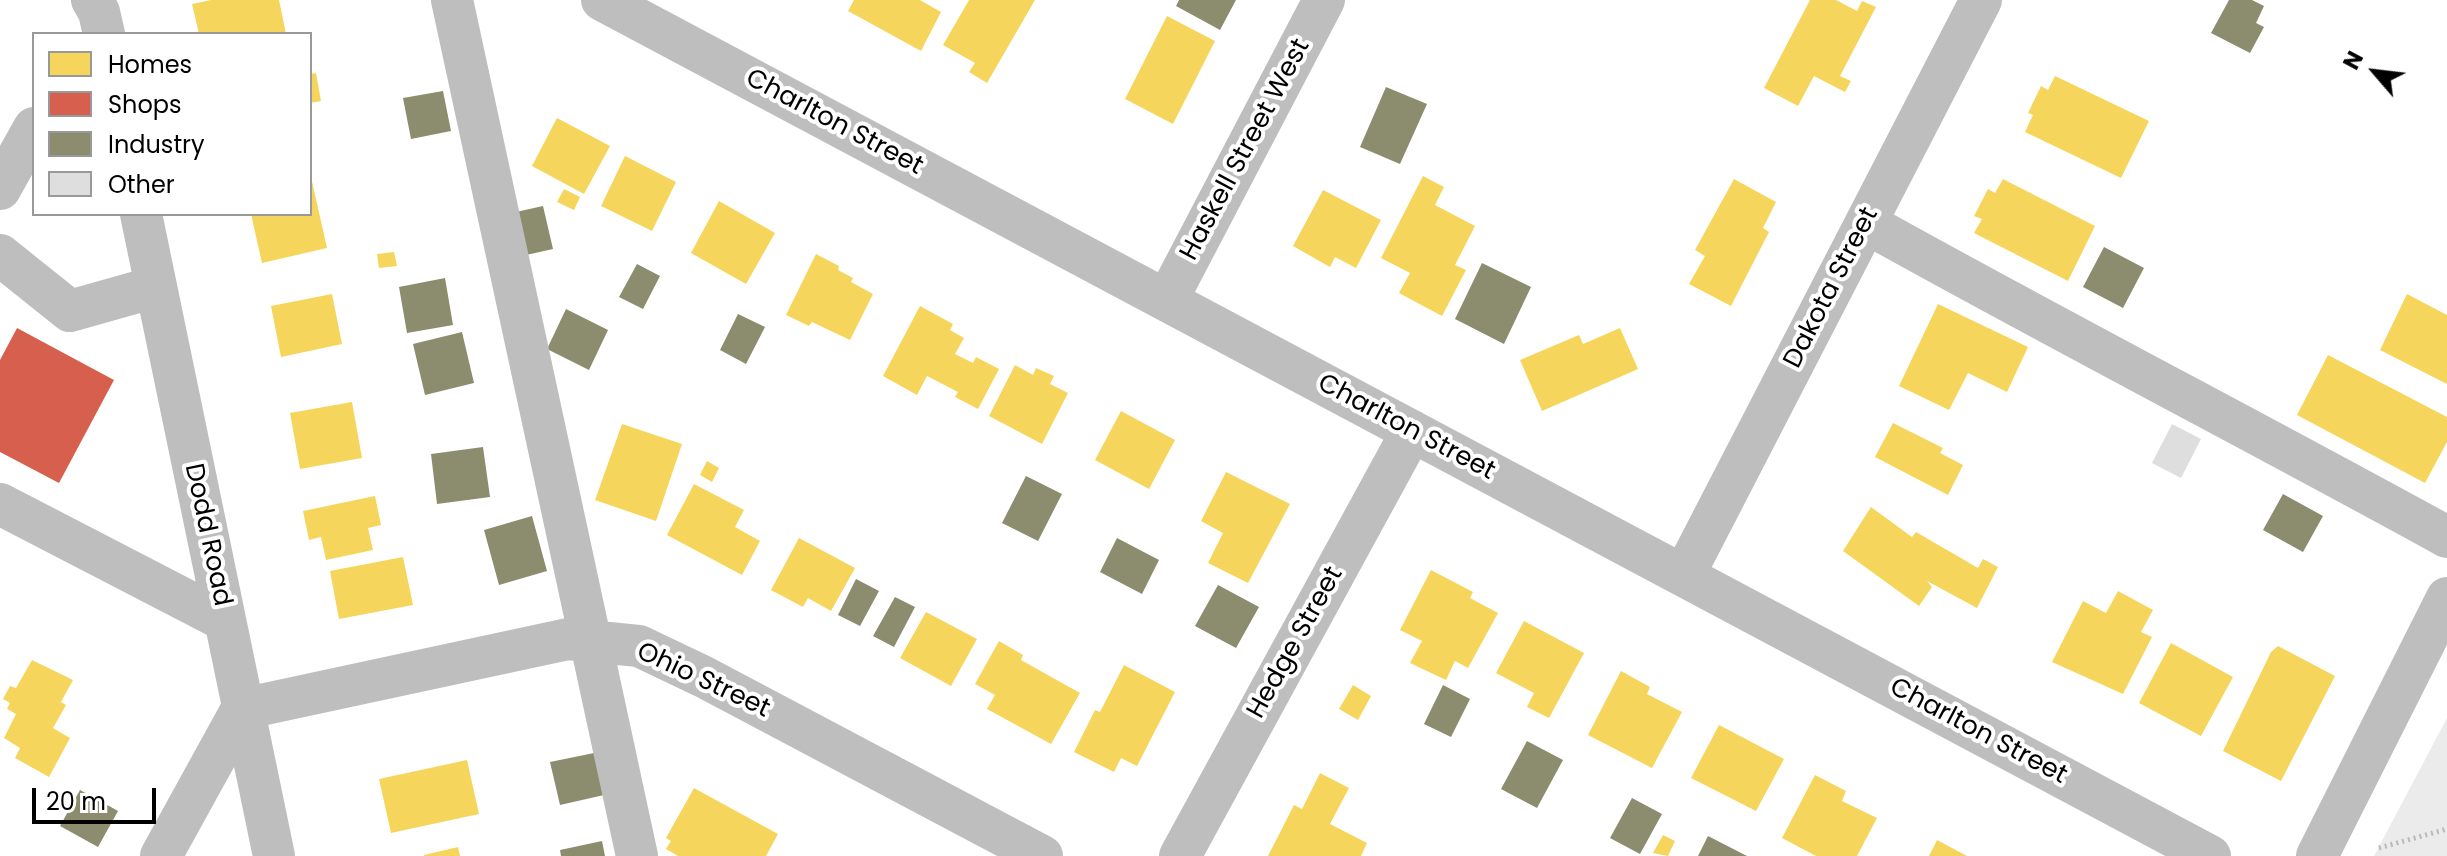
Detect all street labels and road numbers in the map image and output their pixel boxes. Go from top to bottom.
street label: Haskell Street West [1174,34,1318,266]
street label: Charlton Street [740,63,928,183]
street label: Dakota Street [1778,202,1886,374]
street label: Charlton Street [1312,368,1500,488]
street label: Dodd Road [177,461,237,609]
street label: Hedge Street [1242,562,1350,724]
street label: Ohio Street [632,637,774,725]
street label: Charlton Street [1884,672,2072,792]

